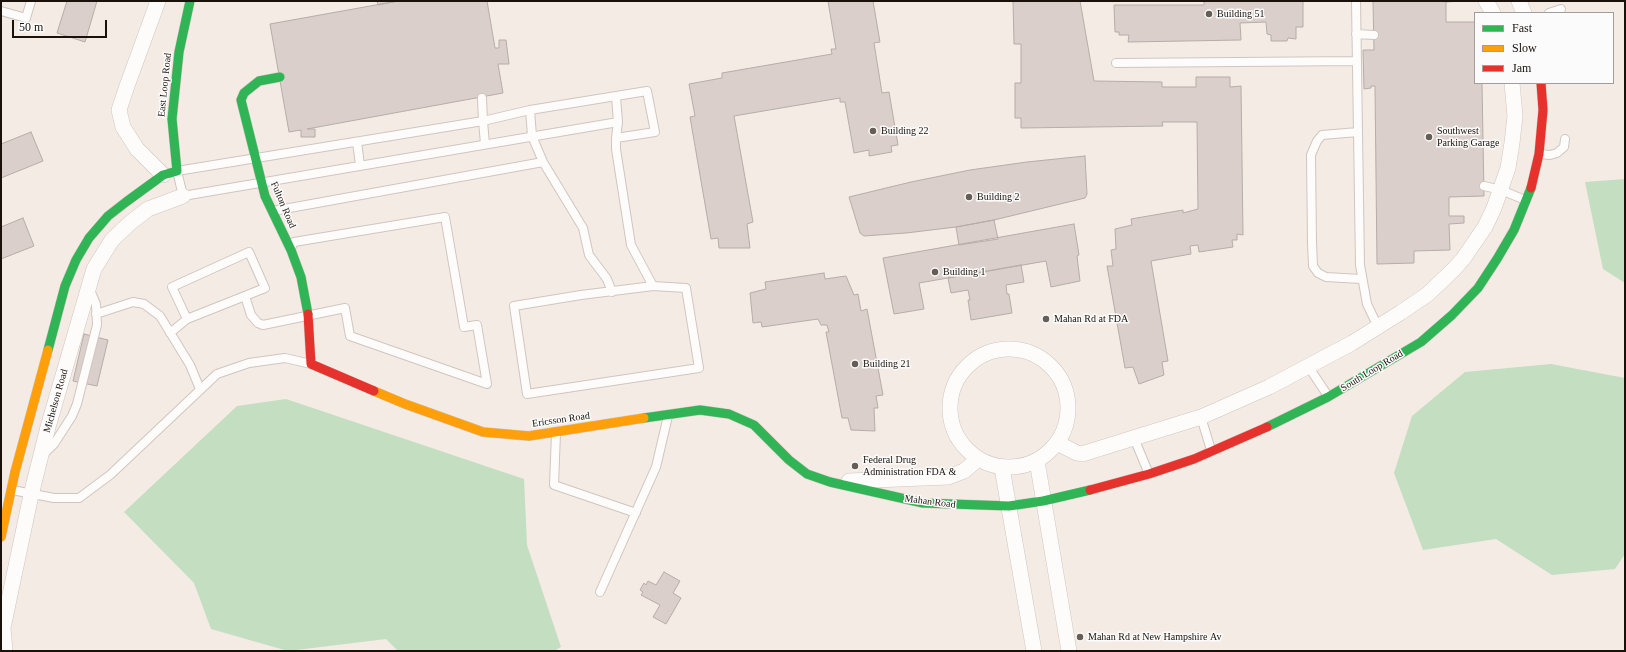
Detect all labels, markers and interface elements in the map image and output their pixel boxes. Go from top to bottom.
place label: Building 51 [1217,8,1265,20]
marker: Building 51 [1204,9,1214,19]
scale bar [14,12,109,38]
legend [1474,12,1614,84]
text: 50 m [19,20,43,34]
text: Fast [1512,21,1532,35]
text: Slow [1512,41,1537,55]
street label: East Loop Road [156,52,174,118]
text: Jam [1512,61,1531,75]
place label: Building 22 [881,125,929,137]
place label: Southwest Parking Garage [1437,125,1499,148]
marker: Building 22 [868,126,878,136]
marker: Southwest Parking Garage [1424,132,1434,142]
street label: Fulton Road [268,180,298,230]
place label: Building 2 [977,191,1020,203]
marker: Building 2 [964,192,974,202]
place label: Building 1 [943,266,986,278]
marker: Building 1 [930,267,940,277]
place label: Mahan Rd at FDA [1054,313,1128,325]
marker: Mahan Rd at FDA [1041,314,1051,324]
street label: South Loop Road [1339,348,1405,394]
place label: Building 21 [863,358,911,370]
marker: Building 21 [850,359,860,369]
street label: Michelson Road [41,368,71,434]
street label: Ericsson Road [531,410,591,430]
place label: Federal Drug Administration FDA & [863,454,956,478]
marker: Federal Drug Administration FDA & [850,461,860,471]
street label: Mahan Road [904,493,956,511]
place label: Mahan Rd at New Hampshire Av [1088,631,1221,643]
marker: Mahan Rd at New Hampshire Av [1075,632,1085,642]

